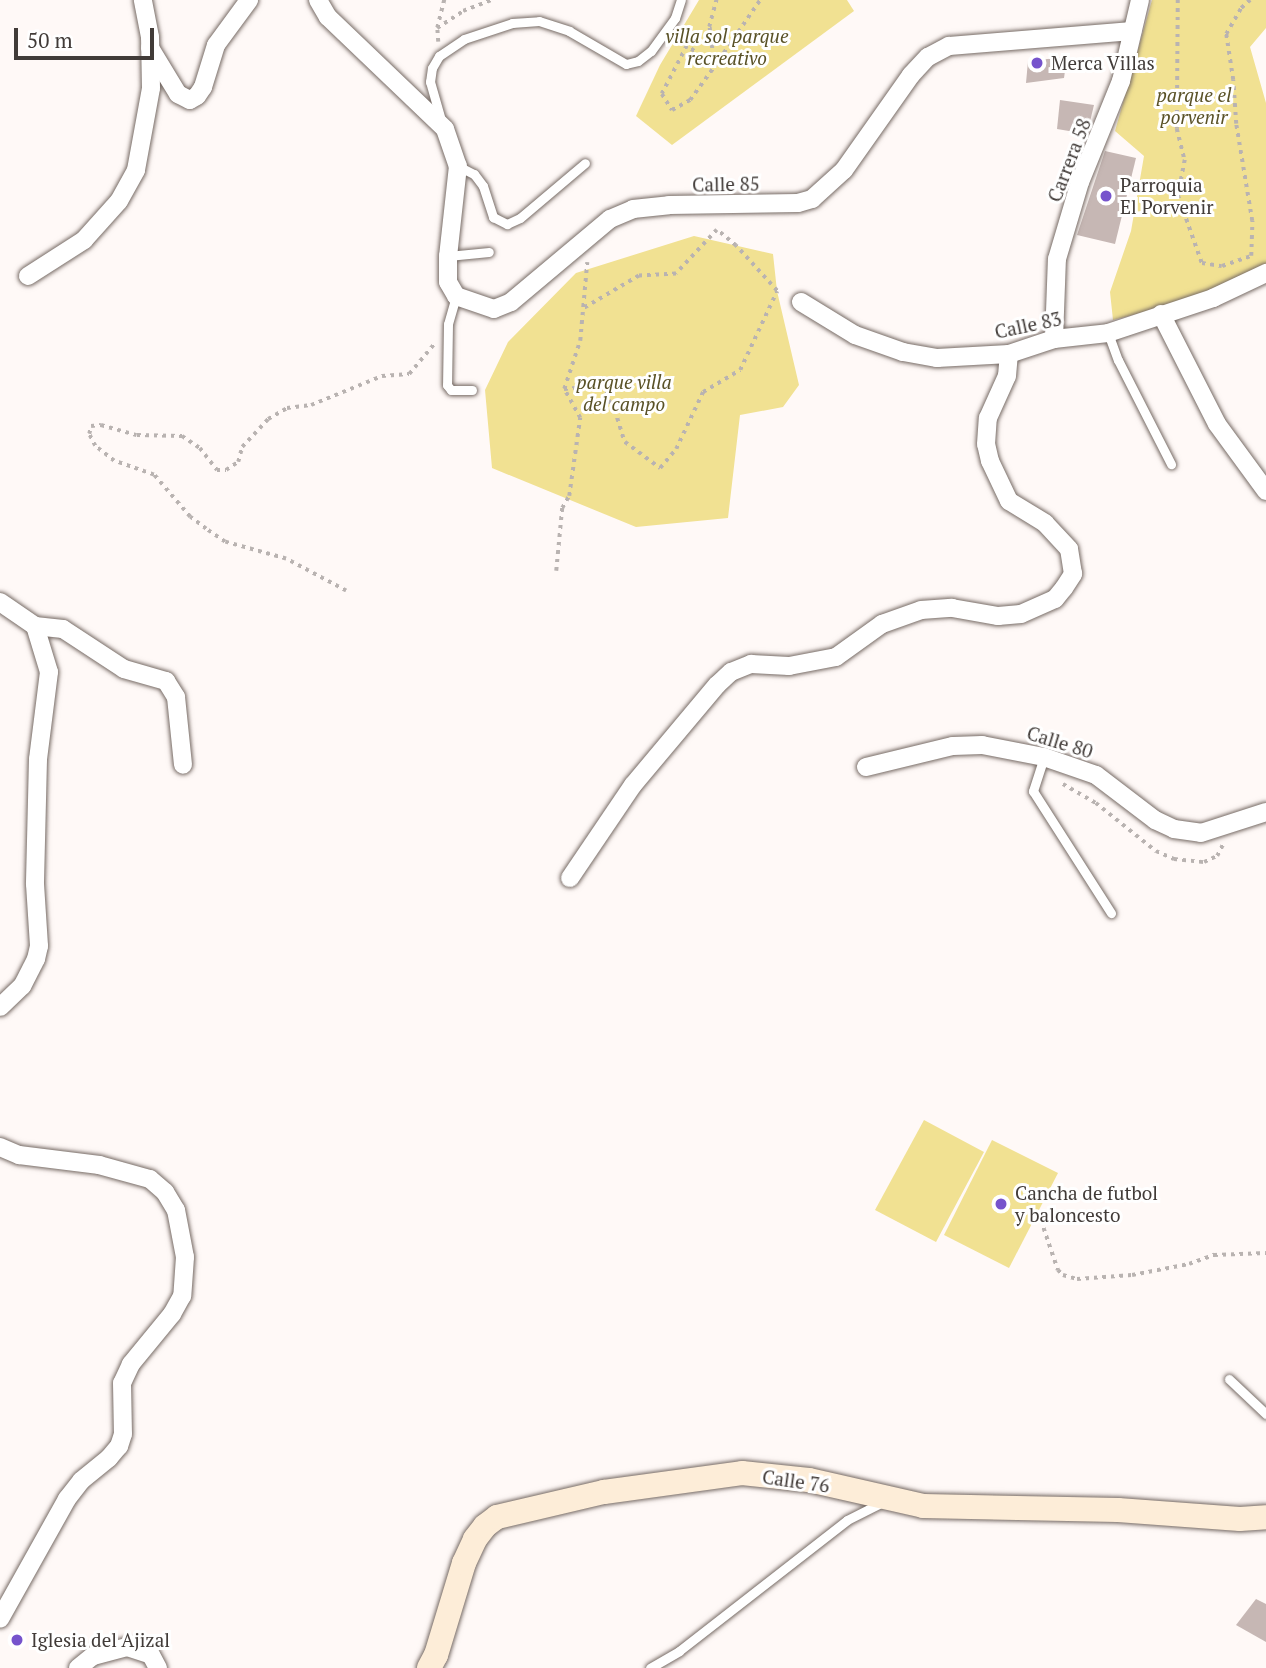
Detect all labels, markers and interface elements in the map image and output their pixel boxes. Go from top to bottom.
scale bar [18,14,158,58]
park label: villa sol parque recreativo [665,25,789,69]
text: 50 m [27,26,73,54]
place label: Merca Villas [1051,52,1155,74]
marker: Merca Villas [1029,55,1045,71]
park label: parque el porvenir [1157,84,1231,128]
street label: Carrera 58 [1043,115,1095,205]
street label: Calle 85 [692,172,760,196]
place label: Parroquia El Porvenir [1120,174,1213,218]
marker: Parroquia El Porvenir [1098,188,1114,204]
street label: Calle 83 [993,307,1063,343]
park label: parque villa del campo [576,371,672,415]
street label: Calle 80 [1024,721,1096,763]
place label: Cancha de futbol y baloncesto [1015,1182,1158,1226]
marker: Cancha de futbol y baloncesto [993,1196,1009,1212]
street label: Calle 76 [761,1465,831,1497]
place label: Iglesia del Ajizal [31,1629,170,1651]
marker: Iglesia del Ajizal [9,1632,25,1648]

